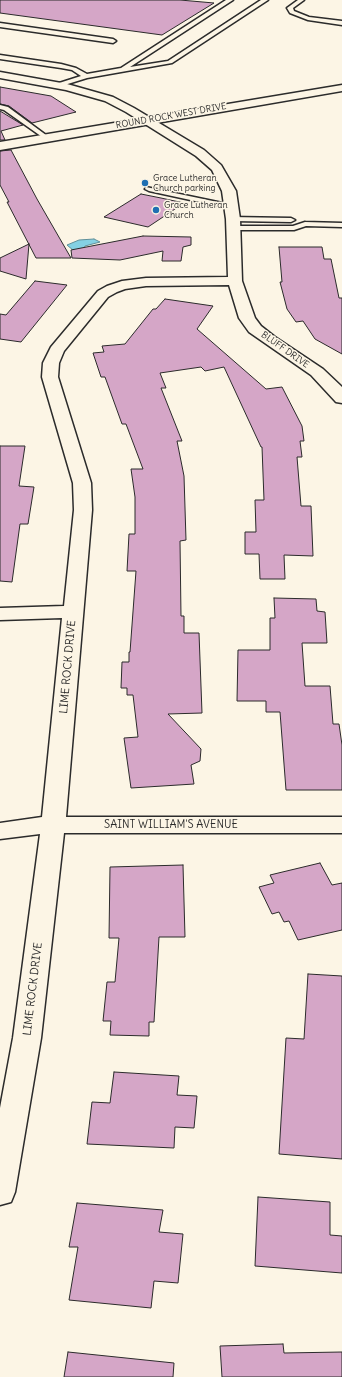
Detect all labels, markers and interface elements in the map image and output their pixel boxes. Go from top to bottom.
street label: ROUND ROCK WEST DRIVE [115,101,227,131]
place label: Grace Lutheran Church parking [153,173,217,194]
marker: Grace Lutheran Church parking [140,178,150,188]
place label: Grace Lutheran Church [164,200,228,221]
marker: Grace Lutheran Church [151,205,161,215]
street label: BLUFF DRIVE [259,330,311,370]
street label: LIME ROCK DRIVE [57,620,79,714]
street label: SAINT WILLIAM'S AVENUE [104,818,238,832]
street label: LIME ROCK DRIVE [21,942,45,1036]

